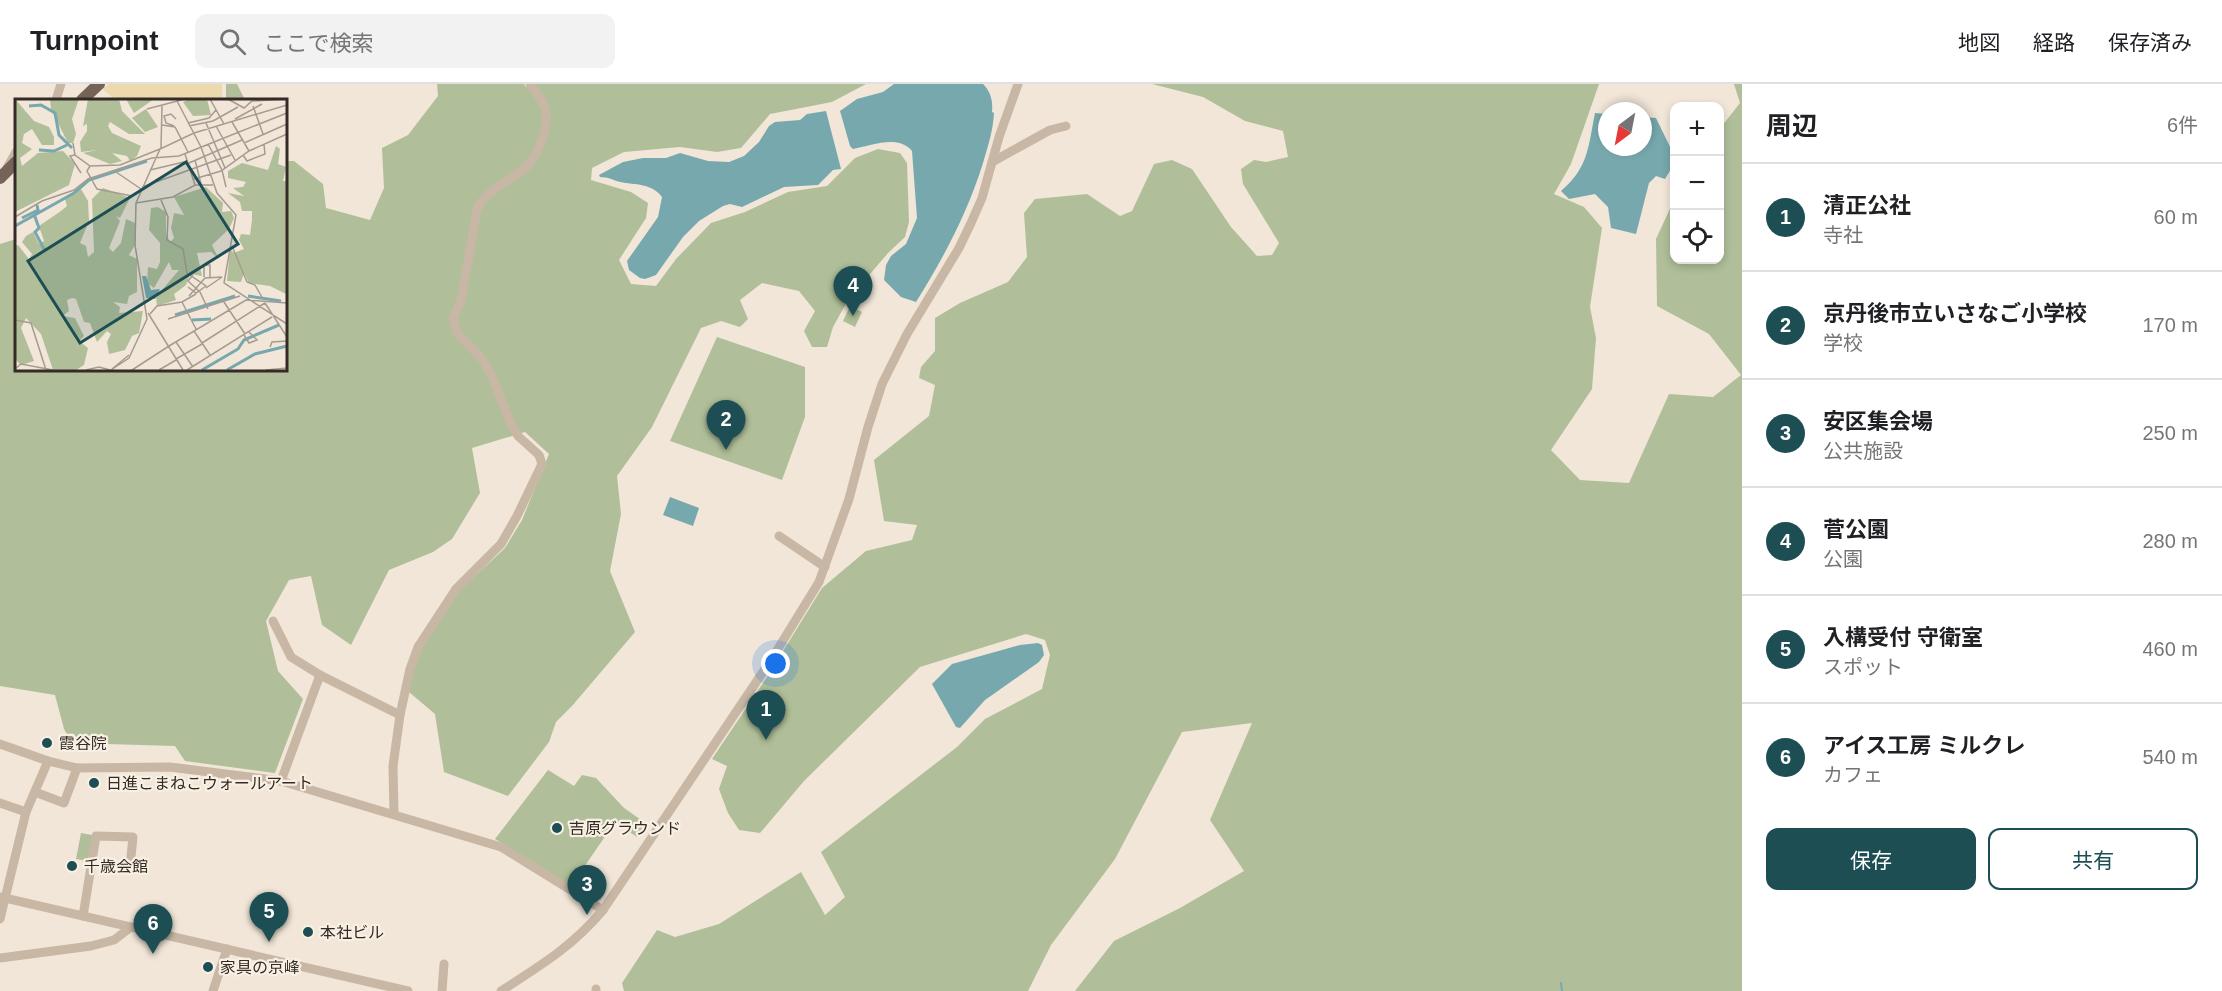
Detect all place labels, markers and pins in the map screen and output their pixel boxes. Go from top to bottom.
pin: 4 [834,266,872,316]
pin: 2 [706,400,746,450]
pin: 1 [746,690,786,740]
place label: 霞谷院 [59,735,107,752]
marker: 霞谷院 [40,736,54,750]
place label: 日進こまねこウォールアート [106,775,313,792]
marker: 日進こまねこウォールアート [87,776,101,790]
place label: 吉原グラウンド [569,820,681,837]
marker: 吉原グラウンド [550,821,564,835]
place label: 千歳会館 [84,858,148,875]
marker: 千歳会館 [65,859,79,873]
pin: 3 [568,866,606,915]
pin: 5 [250,892,288,942]
pin: 6 [134,904,172,954]
place label: 本社ビル [320,924,384,941]
marker: 本社ビル [301,925,315,939]
place label: 家具の京峰 [220,959,300,976]
marker: 家具の京峰 [201,960,215,974]

